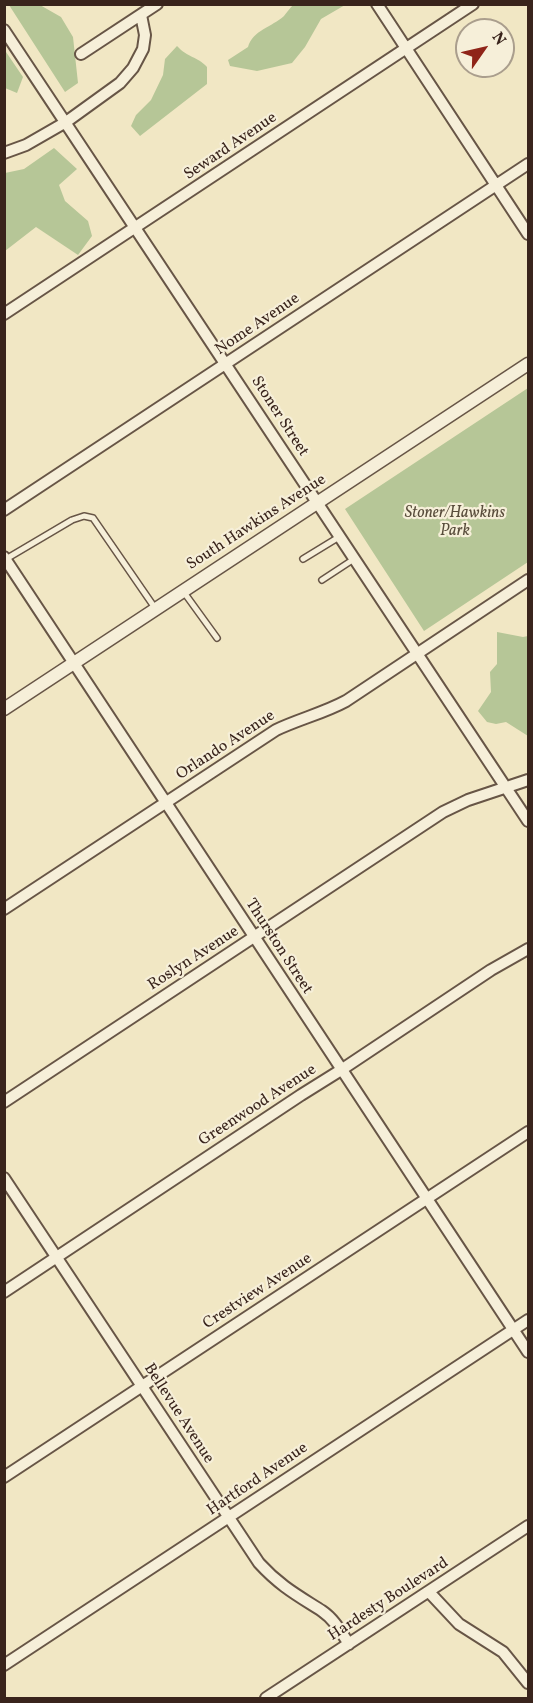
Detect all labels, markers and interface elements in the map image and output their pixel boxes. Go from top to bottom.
north arrow [455,18,515,78]
text: N [486,28,511,50]
street label: Seward Avenue [181,109,281,185]
street label: Nome Avenue [212,290,304,360]
street label: Stoner Street [246,373,312,461]
street label: South Hawkins Avenue [184,471,330,575]
park label: Stoner/Hawkins Park [405,504,505,542]
street label: Orlando Avenue [173,707,279,785]
street label: Thurston Street [240,896,316,998]
street label: Roslyn Avenue [145,922,243,996]
street label: Greenwood Avenue [196,1061,320,1151]
street label: Crestview Avenue [200,1250,316,1334]
street label: Bellevue Avenue [139,1360,217,1468]
street label: Hartford Avenue [204,1439,312,1521]
street label: Hardesty Boulevard [325,1554,453,1646]

